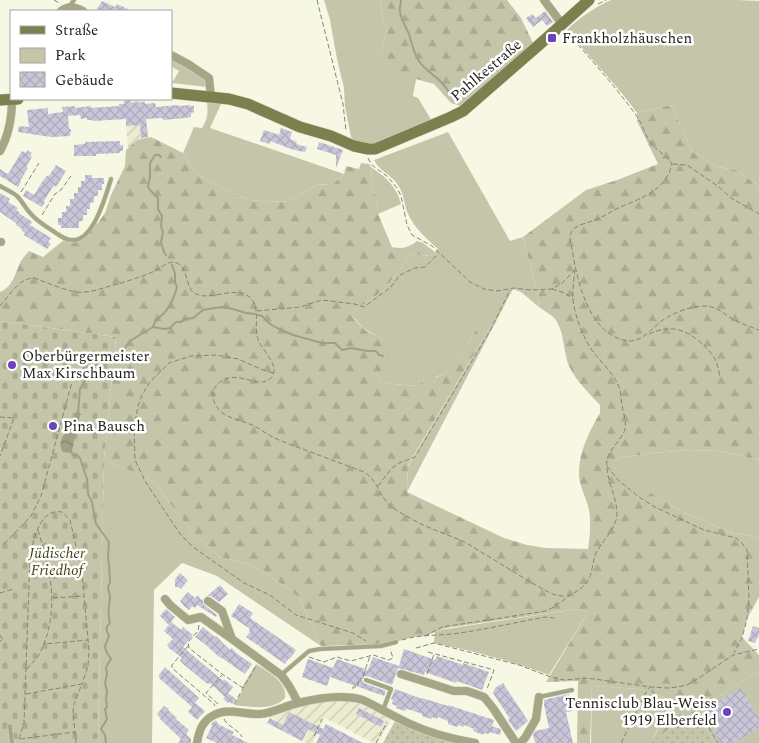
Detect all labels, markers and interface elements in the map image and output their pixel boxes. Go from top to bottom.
legend [10,10,172,100]
text: Straße [55,19,98,42]
place label: Frankholzhäuschen [562,27,693,50]
marker: Frankholzhäuschen [546,32,558,44]
street label: Pahlkestraße [446,34,527,107]
text: Park [55,44,86,67]
text: Gebäude [55,69,114,92]
place label: Oberbürgermeister Max Kirschbaum [22,345,150,385]
marker: Oberbürgermeister Max Kirschbaum [6,359,18,371]
place label: Pina Bausch [63,415,145,438]
marker: Pina Bausch [47,420,59,432]
park label: Jüdischer Friedhof [28,542,86,582]
place label: Tennisclub Blau-Weiss 1919 Elberfeld [565,692,717,732]
marker: Tennisclub Blau-Weiss 1919 Elberfeld [721,706,733,718]

